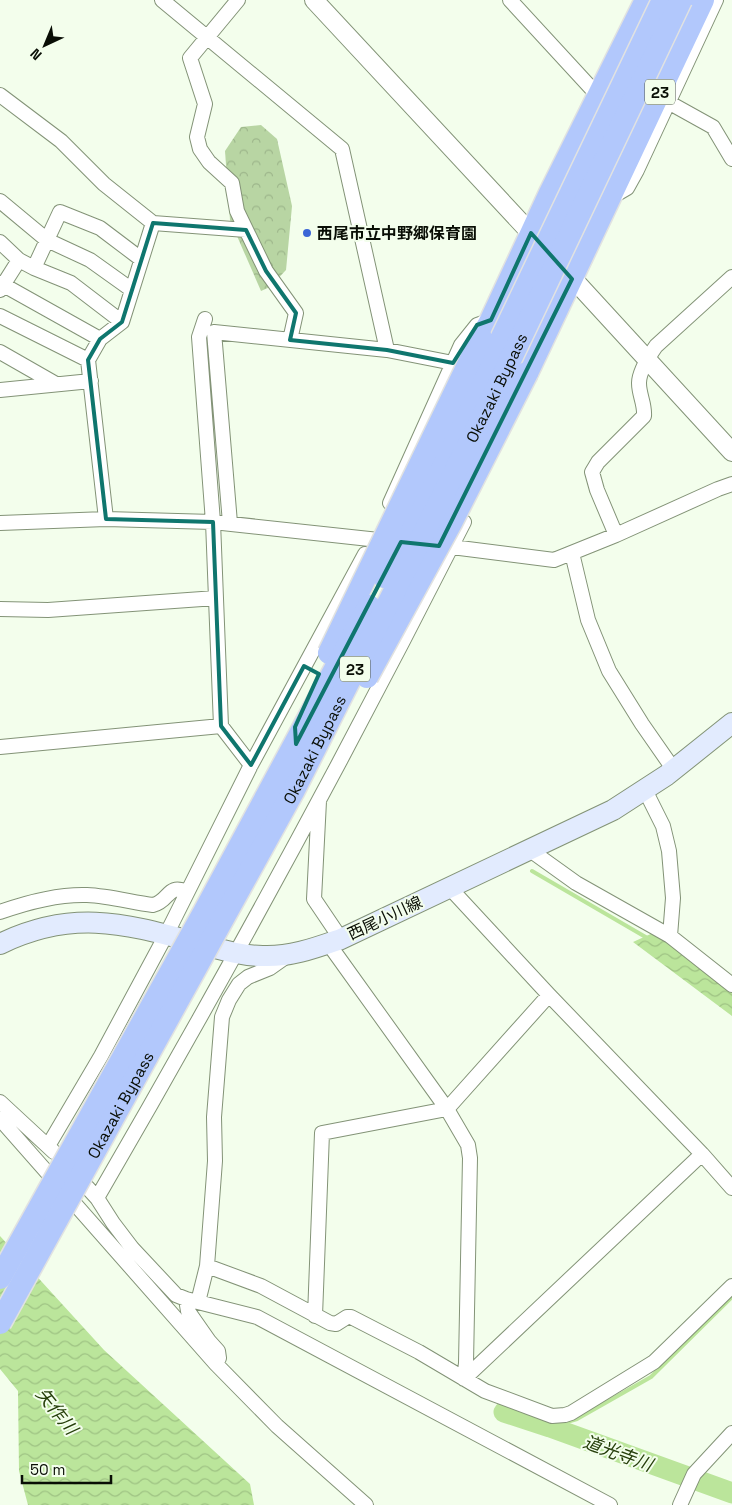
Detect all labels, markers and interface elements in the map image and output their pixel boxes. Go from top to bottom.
north arrow [20,20,70,70]
text: N [26,45,46,64]
road number: 23 [645,80,675,104]
place label: 西尾市立中野郷保育園 [317,223,477,244]
marker: 西尾市立中野郷保育園 [301,227,313,239]
street label: Okazaki Bypass [461,330,532,446]
road number: 23 [340,656,370,682]
street label: Okazaki Bypass [278,692,351,808]
street label: 西尾小川線 [344,892,426,944]
street label: Okazaki Bypass [82,1048,158,1162]
water label: 矢作川 [31,1383,84,1441]
water label: 道光寺川 [580,1430,658,1477]
scale bar [22,1452,111,1484]
text: 50 m [30,1460,65,1479]

